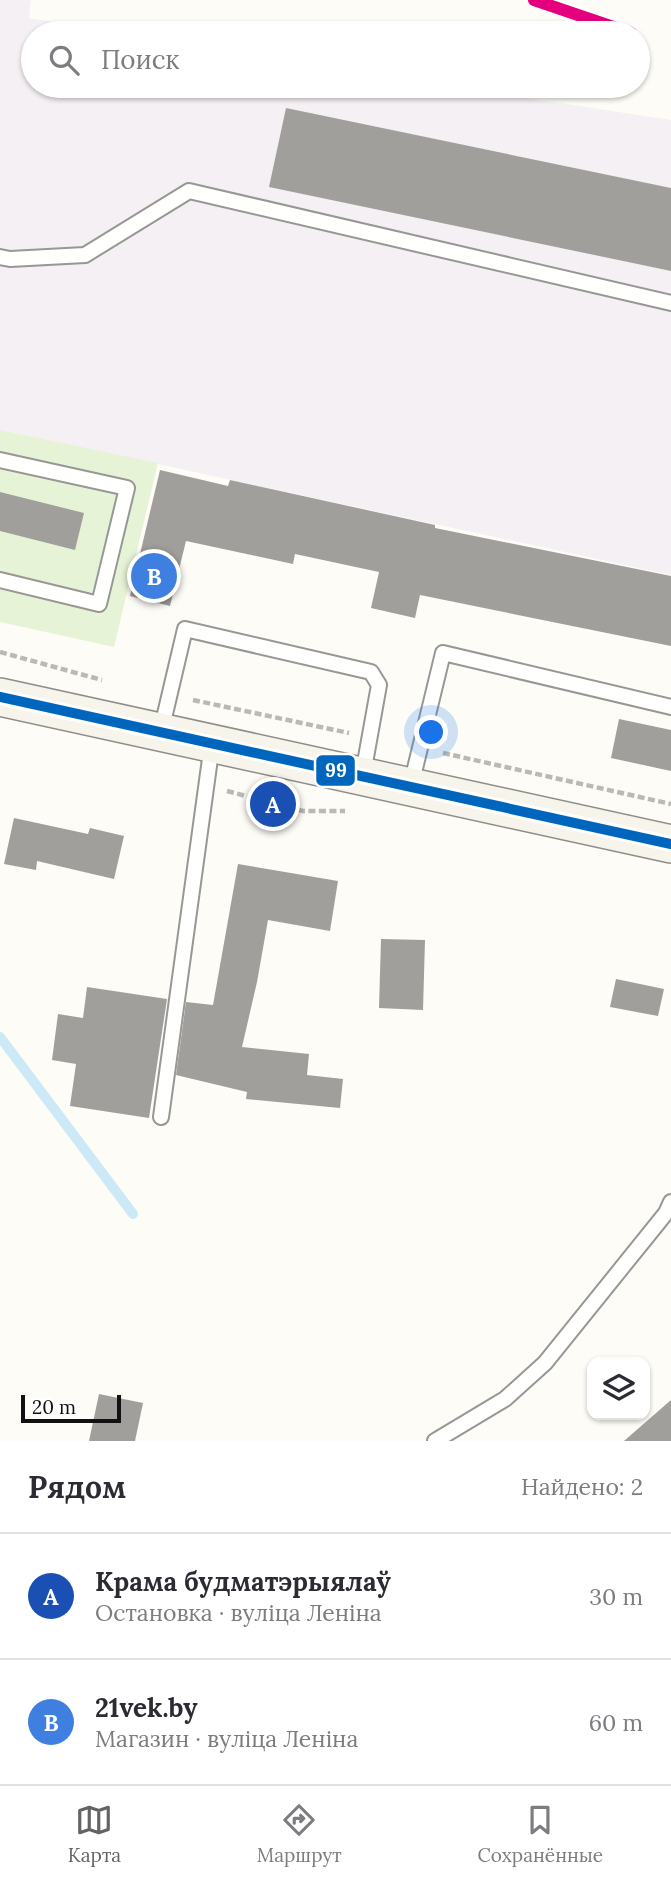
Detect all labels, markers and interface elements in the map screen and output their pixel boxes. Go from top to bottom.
search box [21,21,650,98]
icon: search [45,41,83,79]
text: Поиск [101,43,180,76]
pin: B [131,550,177,602]
your location [414,715,448,749]
line badge: 99 [315,754,356,787]
text: 99 [325,758,347,782]
pin: A [250,778,296,830]
map controls [587,1357,650,1420]
button: layers [587,1357,650,1420]
scale bar [21,1392,121,1424]
text: 20 m [32,1395,76,1419]
text: Рядом [28,1468,126,1506]
text: Найдено: 2 [521,1472,643,1501]
text: Крама будматэрыялаў [95,1565,391,1598]
text: A [43,1582,59,1611]
text: 30 m [589,1582,643,1611]
text: Остановка · вуліца Леніна [95,1598,382,1627]
text: 21vek.by [95,1691,198,1724]
text: B [43,1708,59,1737]
text: 60 m [589,1708,643,1737]
text: Магазин · вуліца Леніна [95,1724,358,1753]
tab: Карта [68,1801,121,1867]
tab: Маршрут [257,1801,342,1867]
tab: Сохранённые [477,1801,603,1867]

